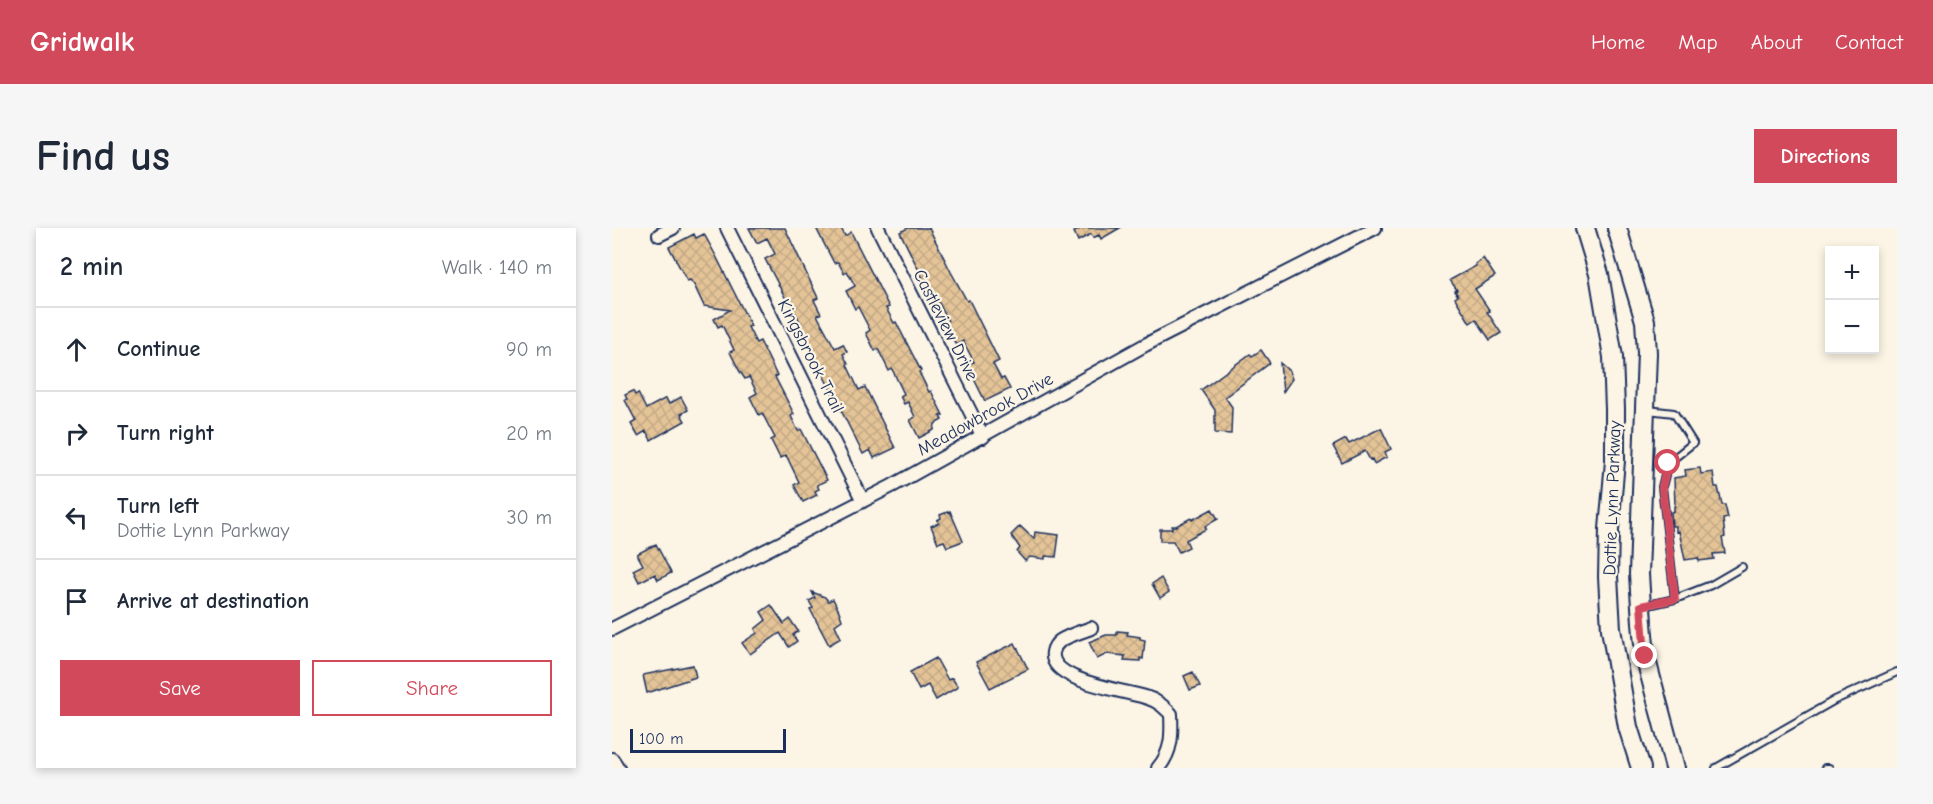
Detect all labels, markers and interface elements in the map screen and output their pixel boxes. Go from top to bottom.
text: Gridwalk [30,26,134,58]
text: Home [1591,30,1645,54]
text: Map [1678,30,1718,54]
text: About [1751,30,1802,54]
text: Contact [1835,30,1903,54]
button: Directions [1754,129,1897,183]
text: Find us [36,132,170,181]
map controls [1825,246,1879,354]
button: + [1825,246,1879,300]
text: 2 min [60,252,123,282]
text: Walk · 140 m [442,256,552,279]
street label: Castleview Drive [908,266,983,384]
street label: Kingsbrook Trail [773,296,848,417]
button: − [1825,300,1879,354]
icon: ahead [60,333,93,366]
text: Continue [117,336,200,362]
text: 90 m [506,338,552,361]
street label: Meadowbrook Drive [914,368,1057,460]
icon: right [60,417,93,450]
street label: Dottie Lynn Parkway [1599,419,1626,576]
text: Turn right [117,420,214,446]
text: 20 m [506,422,552,445]
route start [1654,449,1680,475]
text: Turn left [117,493,199,519]
icon: left [60,501,93,534]
text: 30 m [506,506,552,529]
text: Dottie Lynn Parkway [117,519,290,542]
icon: arrive [60,585,93,618]
text: Arrive at destination [117,588,309,614]
route end [1631,642,1657,668]
button: Save [60,660,300,716]
button: Share [312,660,552,716]
scale bar [630,726,786,754]
text: 100 m [639,730,683,748]

